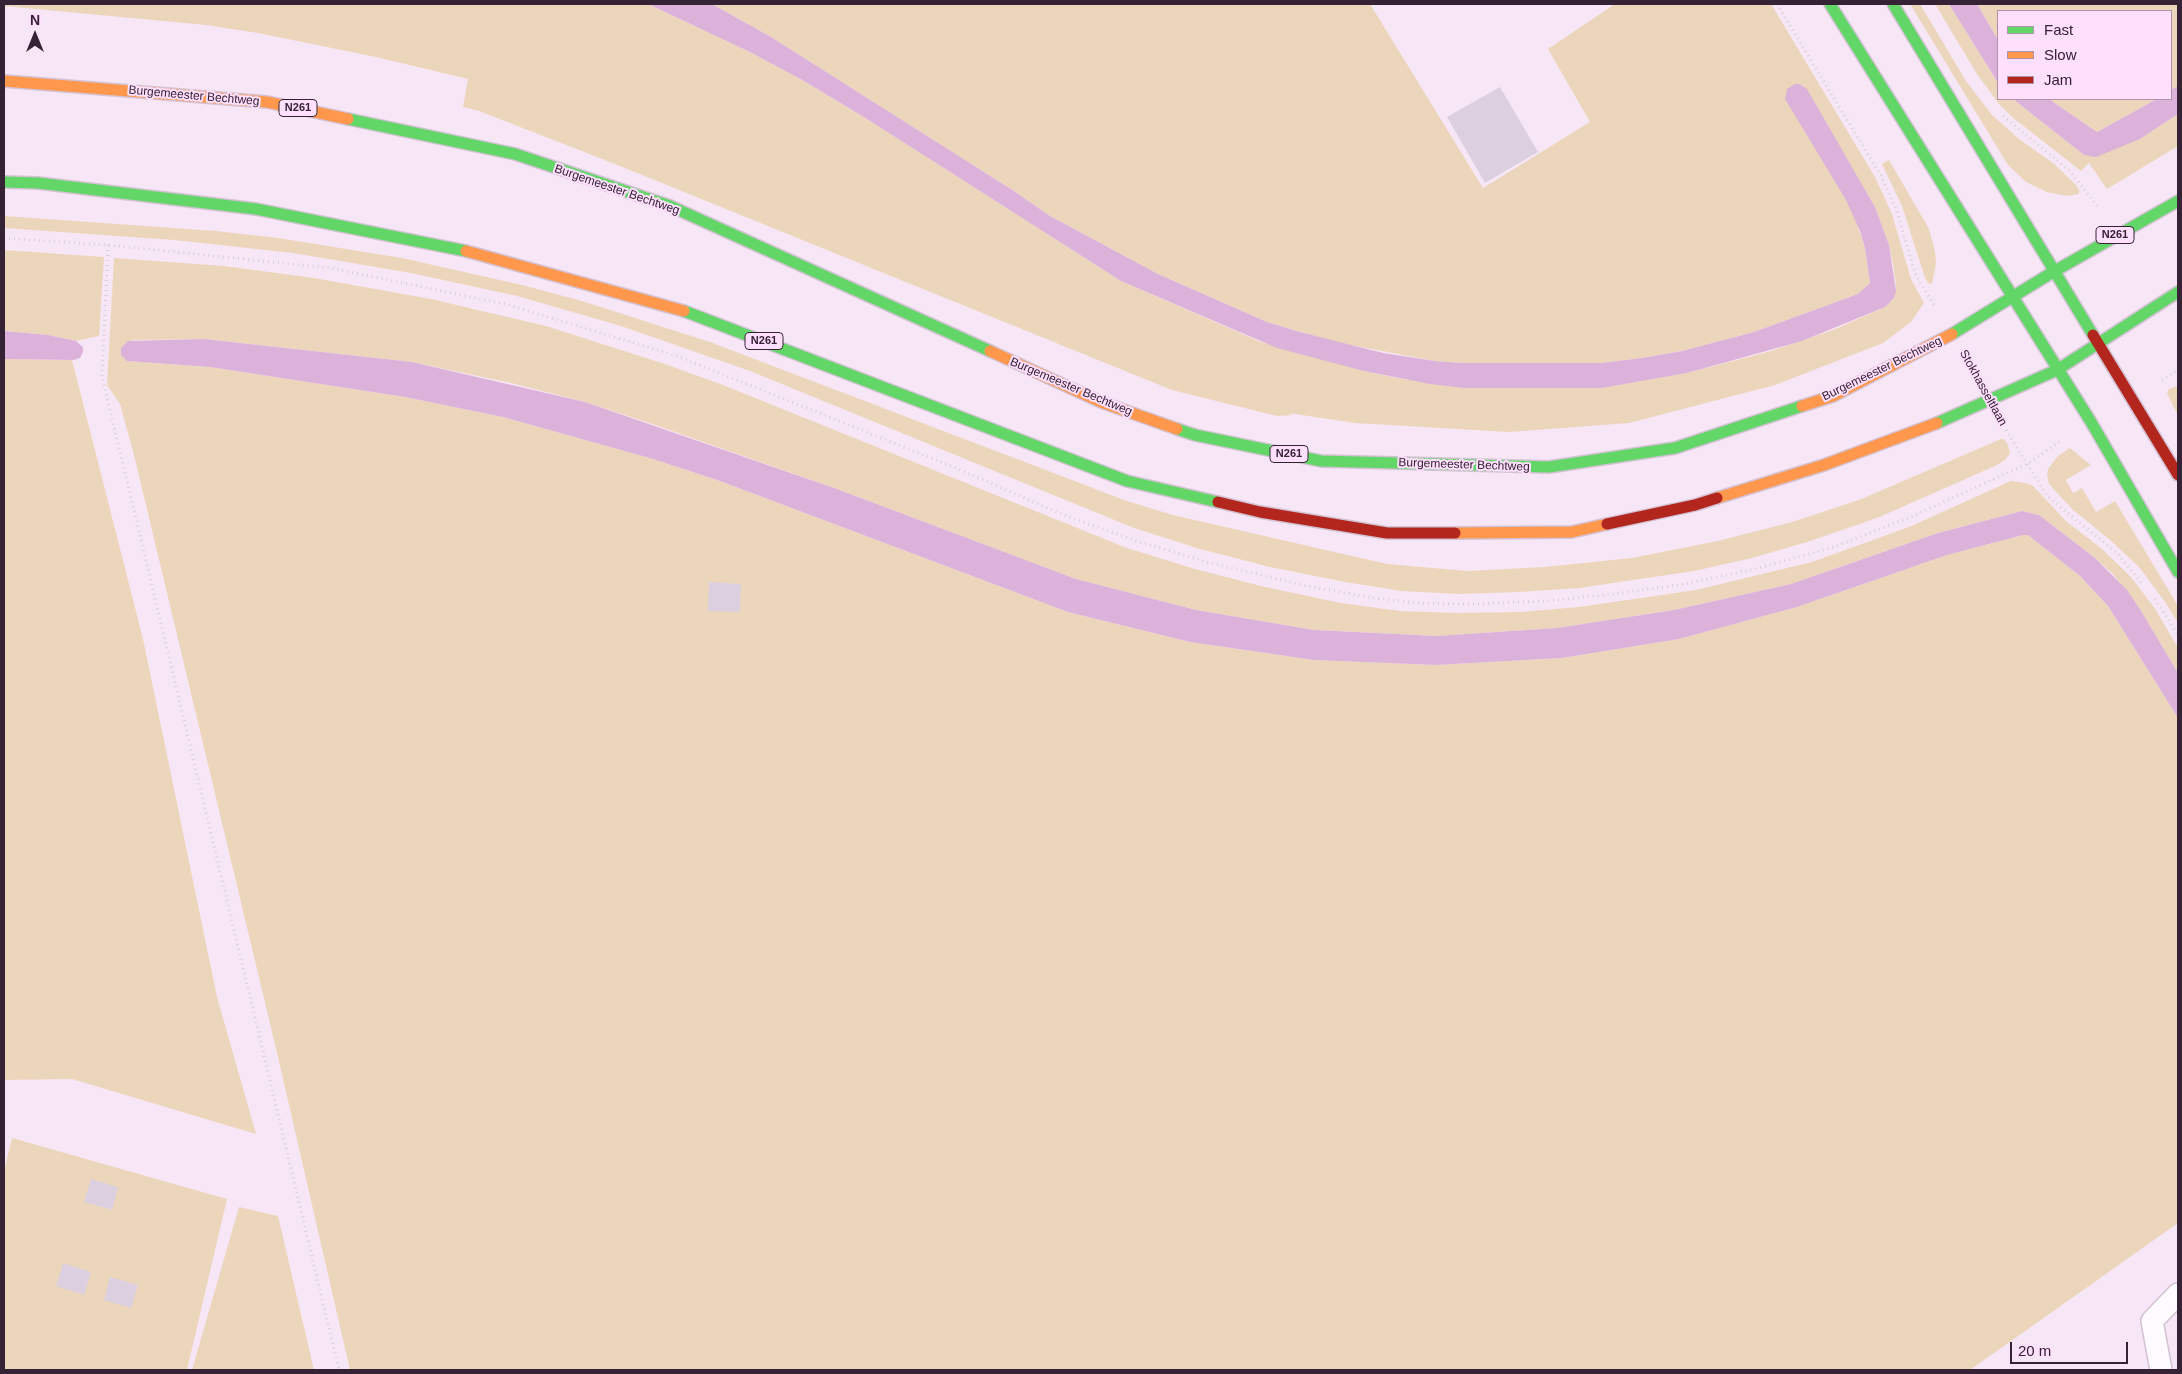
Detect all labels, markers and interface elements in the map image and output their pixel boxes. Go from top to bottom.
north arrow [10,10,60,60]
legend [1997,10,2172,100]
text: N [30,12,40,28]
text: Fast [2044,21,2073,38]
text: Slow [2044,46,2077,63]
text: Jam [2044,71,2072,88]
street label: Burgemeester Bechtweg [128,83,260,109]
road number: N261 [279,100,317,116]
street label: Burgemeester Bechtweg [553,162,681,218]
road number: N261 [2096,226,2134,244]
road number: N261 [745,332,783,350]
street label: Burgemeester Bechtweg [1820,334,1944,404]
street label: Stokhasseltlaan [1956,347,2010,429]
street label: Burgemeester Bechtweg [1008,355,1134,419]
road number: N261 [1270,446,1308,462]
street label: Burgemeester Bechtweg [1398,456,1530,474]
scale bar [2012,1332,2130,1364]
text: 20 m [2018,1342,2051,1359]

